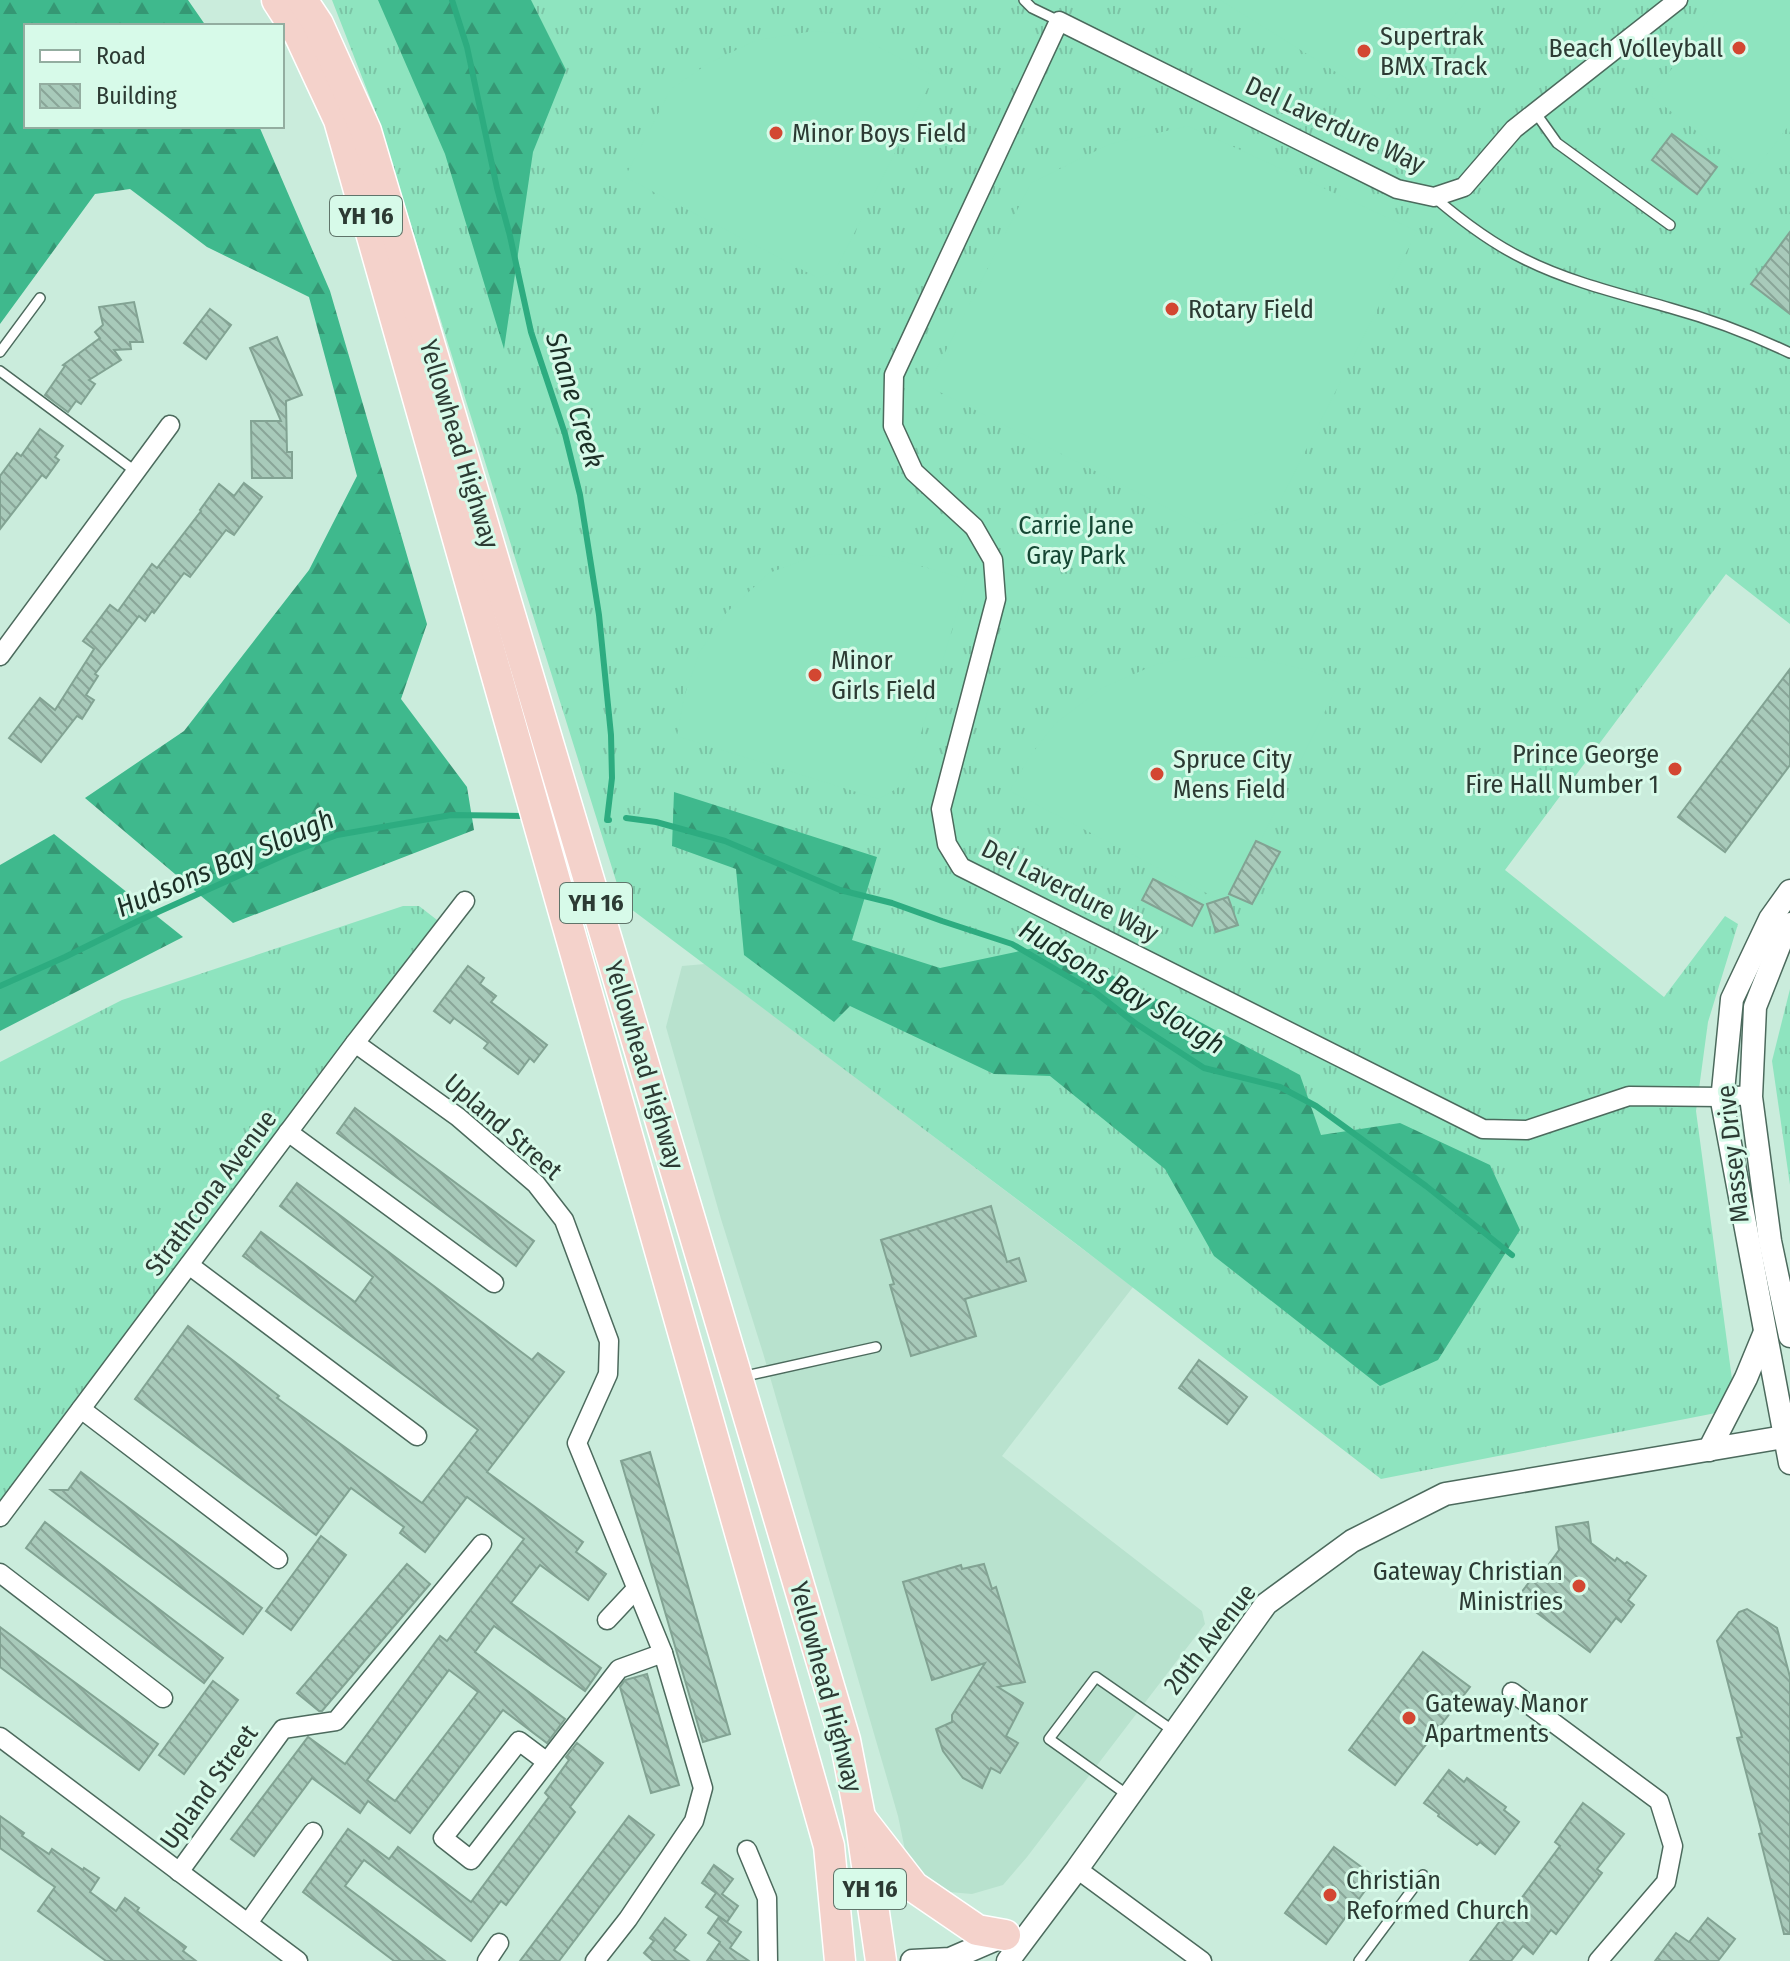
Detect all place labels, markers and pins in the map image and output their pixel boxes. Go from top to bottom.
place label: Supertrak BMX Track [1380,21,1488,82]
place label: Beach Volleyball [1548,33,1723,64]
marker: Beach Volleyball [1730,39,1748,57]
marker: Supertrak BMX Track [1355,42,1373,60]
place label: Minor Boys Field [792,118,967,149]
marker: Minor Boys Field [767,124,785,142]
place label: Rotary Field [1188,294,1314,325]
marker: Rotary Field [1163,300,1181,318]
place label: Minor Girls Field [831,645,936,706]
marker: Minor Girls Field [806,666,824,684]
place label: Prince George Fire Hall Number 1 [1465,739,1659,800]
place label: Spruce City Mens Field [1173,744,1292,805]
marker: Prince George Fire Hall Number 1 [1666,760,1684,778]
marker: Spruce City Mens Field [1148,765,1166,783]
place label: Gateway Christian Ministries [1373,1556,1563,1617]
marker: Gateway Christian Ministries [1570,1577,1588,1595]
place label: Gateway Manor Apartments [1425,1688,1588,1749]
marker: Gateway Manor Apartments [1400,1709,1418,1727]
place label: Christian Reformed Church [1346,1865,1529,1926]
marker: Christian Reformed Church [1321,1886,1339,1904]

